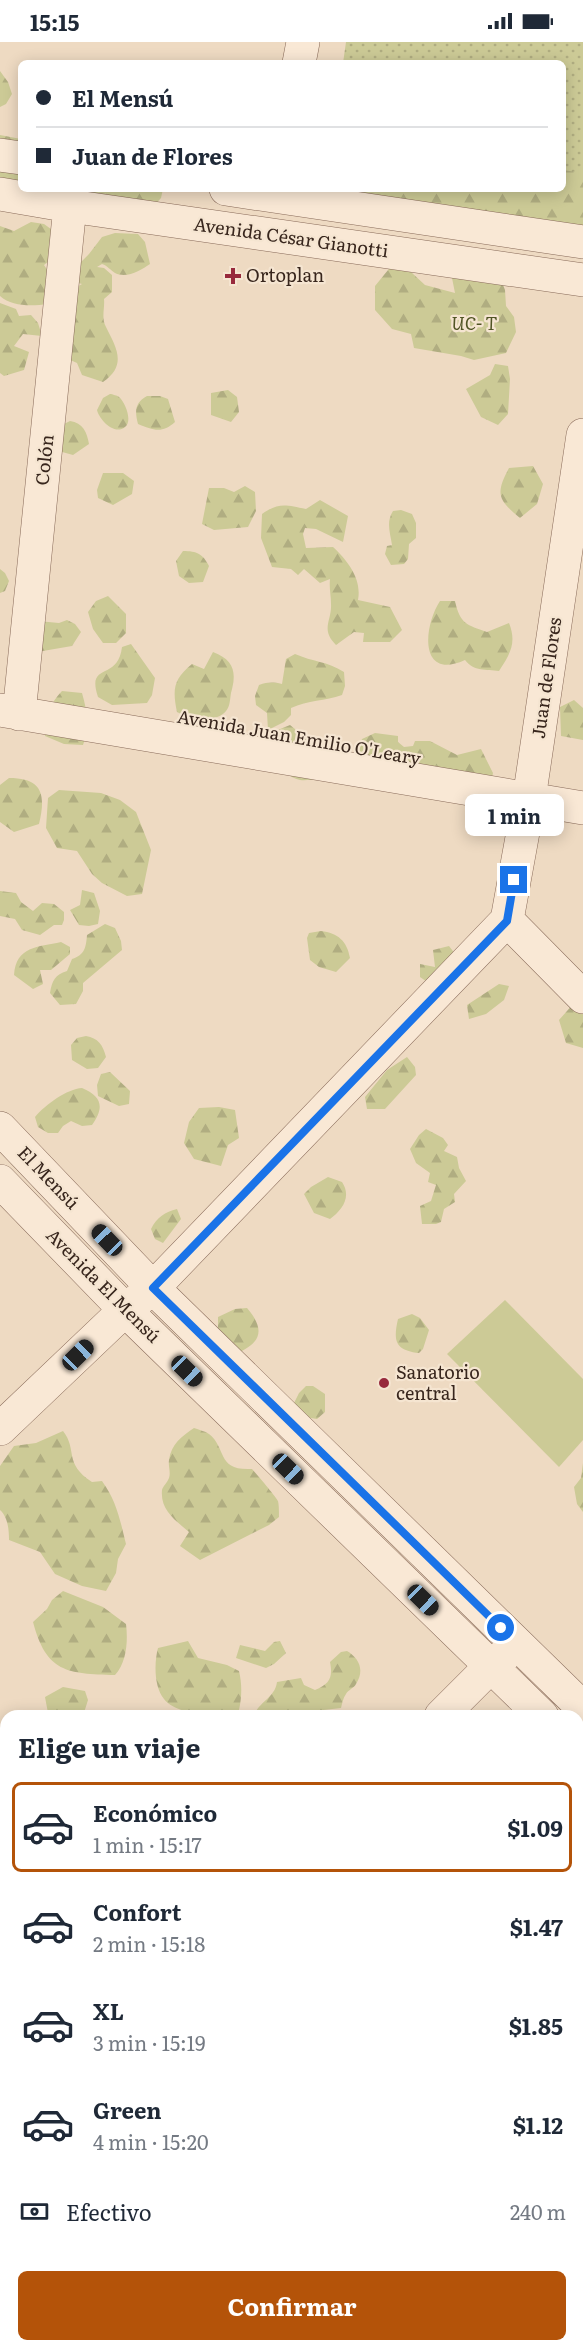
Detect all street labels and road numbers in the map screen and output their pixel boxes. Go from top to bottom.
street label: Avenida César Gianotti [192,209,390,264]
street label: Colón [27,433,60,487]
street label: Juan de Flores [524,615,567,740]
street label: Avenida Juan Emilio O'Leary [175,702,424,771]
street label: El Mensú [12,1139,86,1215]
street label: Avenida El Mensú [41,1222,167,1348]

